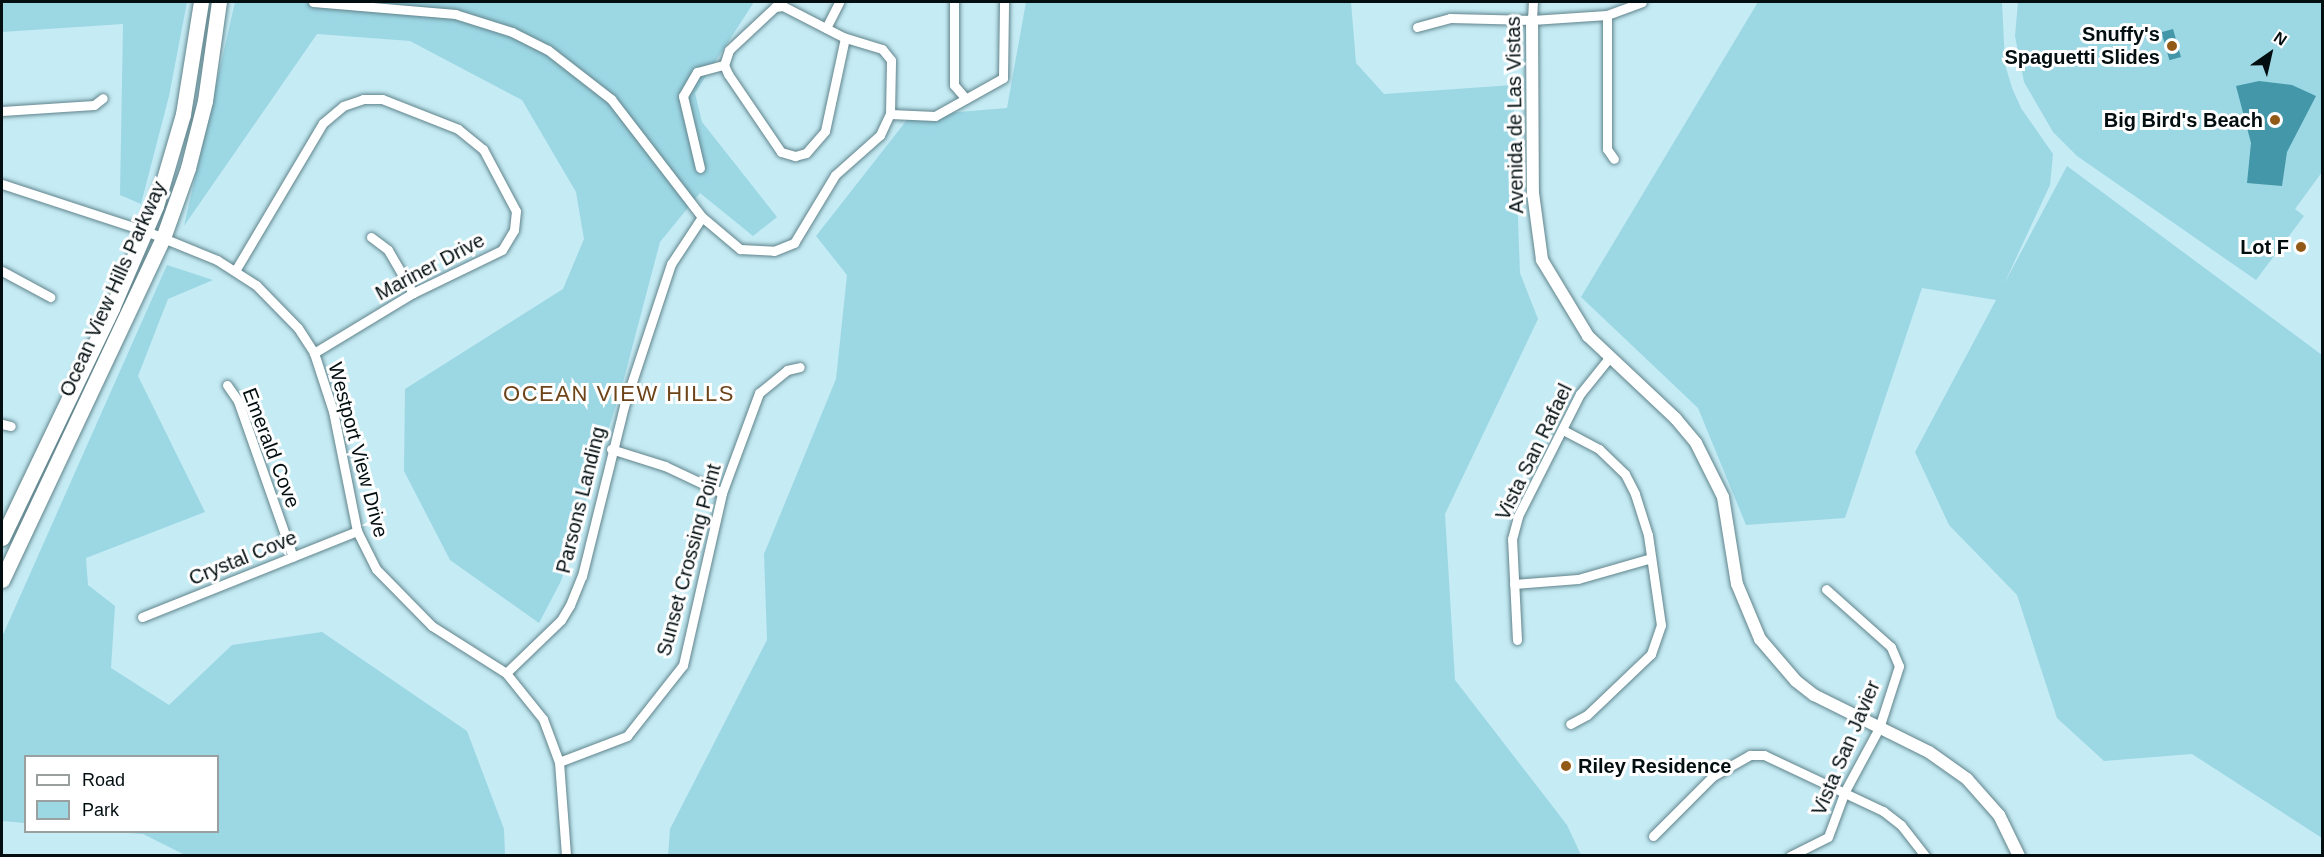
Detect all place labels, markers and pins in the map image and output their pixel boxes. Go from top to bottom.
place label: Snuffy's Spaguetti Slides [2004,22,2160,69]
marker: Snuffy's Spaguetti Slides [2165,39,2179,53]
place label: Big Bird's Beach [2104,108,2263,132]
marker: Big Bird's Beach [2268,113,2282,127]
place label: Lot F [2240,235,2289,259]
marker: Lot F [2294,240,2308,254]
place label: Riley Residence [1578,754,1731,778]
marker: Riley Residence [1559,759,1573,773]

